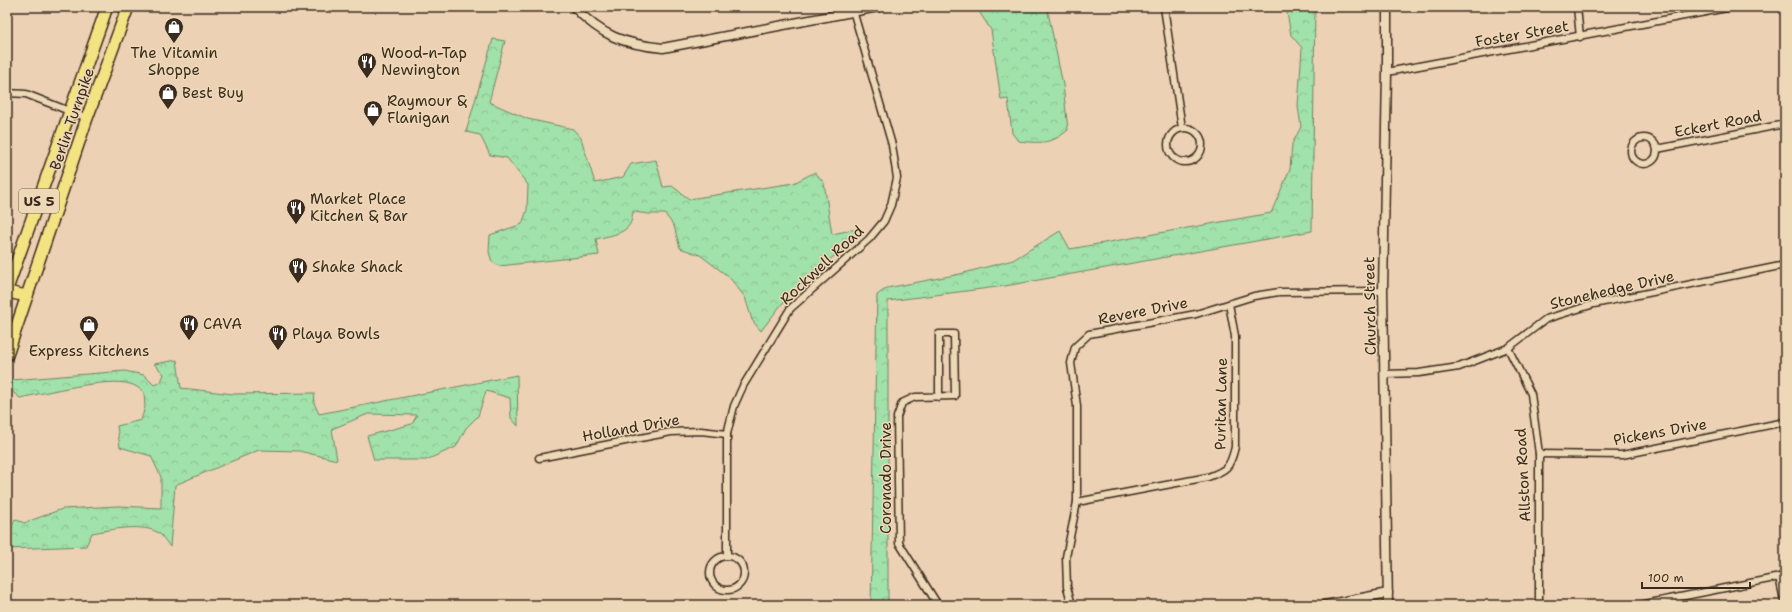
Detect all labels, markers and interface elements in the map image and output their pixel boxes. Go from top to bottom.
shop icon: The Vitamin Shoppe [163,16,185,44]
street label: Foster Street [1474,16,1570,52]
place label: The Vitamin Shoppe [130,43,218,80]
place label: Wood-n-Tap Newington [381,43,467,80]
restaurant icon: Wood-n-Tap Newington [356,51,378,79]
street label: Berlin Turnpike [45,65,99,173]
shop icon: Best Buy [157,82,179,110]
place label: Best Buy [182,83,244,103]
place label: Raymour & Flanigan [387,91,467,128]
shop icon: Raymour & Flanigan [362,99,384,127]
street label: Eckert Road [1673,106,1764,142]
road number: US 5 [19,189,59,213]
place label: Market Place Kitchen & Bar [310,189,408,226]
restaurant icon: Market Place Kitchen & Bar [285,197,307,225]
street label: Rockwell Road [776,221,869,309]
restaurant icon: Shake Shack [287,256,309,284]
street label: Church Street [1359,256,1381,356]
place label: Shake Shack [312,257,403,277]
street label: Stonehedge Drive [1548,266,1676,314]
street label: Revere Drive [1097,293,1189,329]
restaurant icon: CAVA [178,313,200,341]
shop icon: Express Kitchens [78,314,100,342]
place label: CAVA [203,314,242,334]
restaurant icon: Playa Bowls [267,323,289,351]
place label: Playa Bowls [292,324,380,344]
place label: Express Kitchens [29,341,149,361]
street label: Puritan Lane [1210,358,1232,450]
street label: Holland Drive [581,410,681,446]
street label: Pickens Drive [1612,414,1708,450]
street label: Coronado Drive [876,422,896,534]
street label: Allston Road [1511,427,1535,523]
scale bar [1642,564,1750,590]
text: 100 m [1648,570,1684,586]

